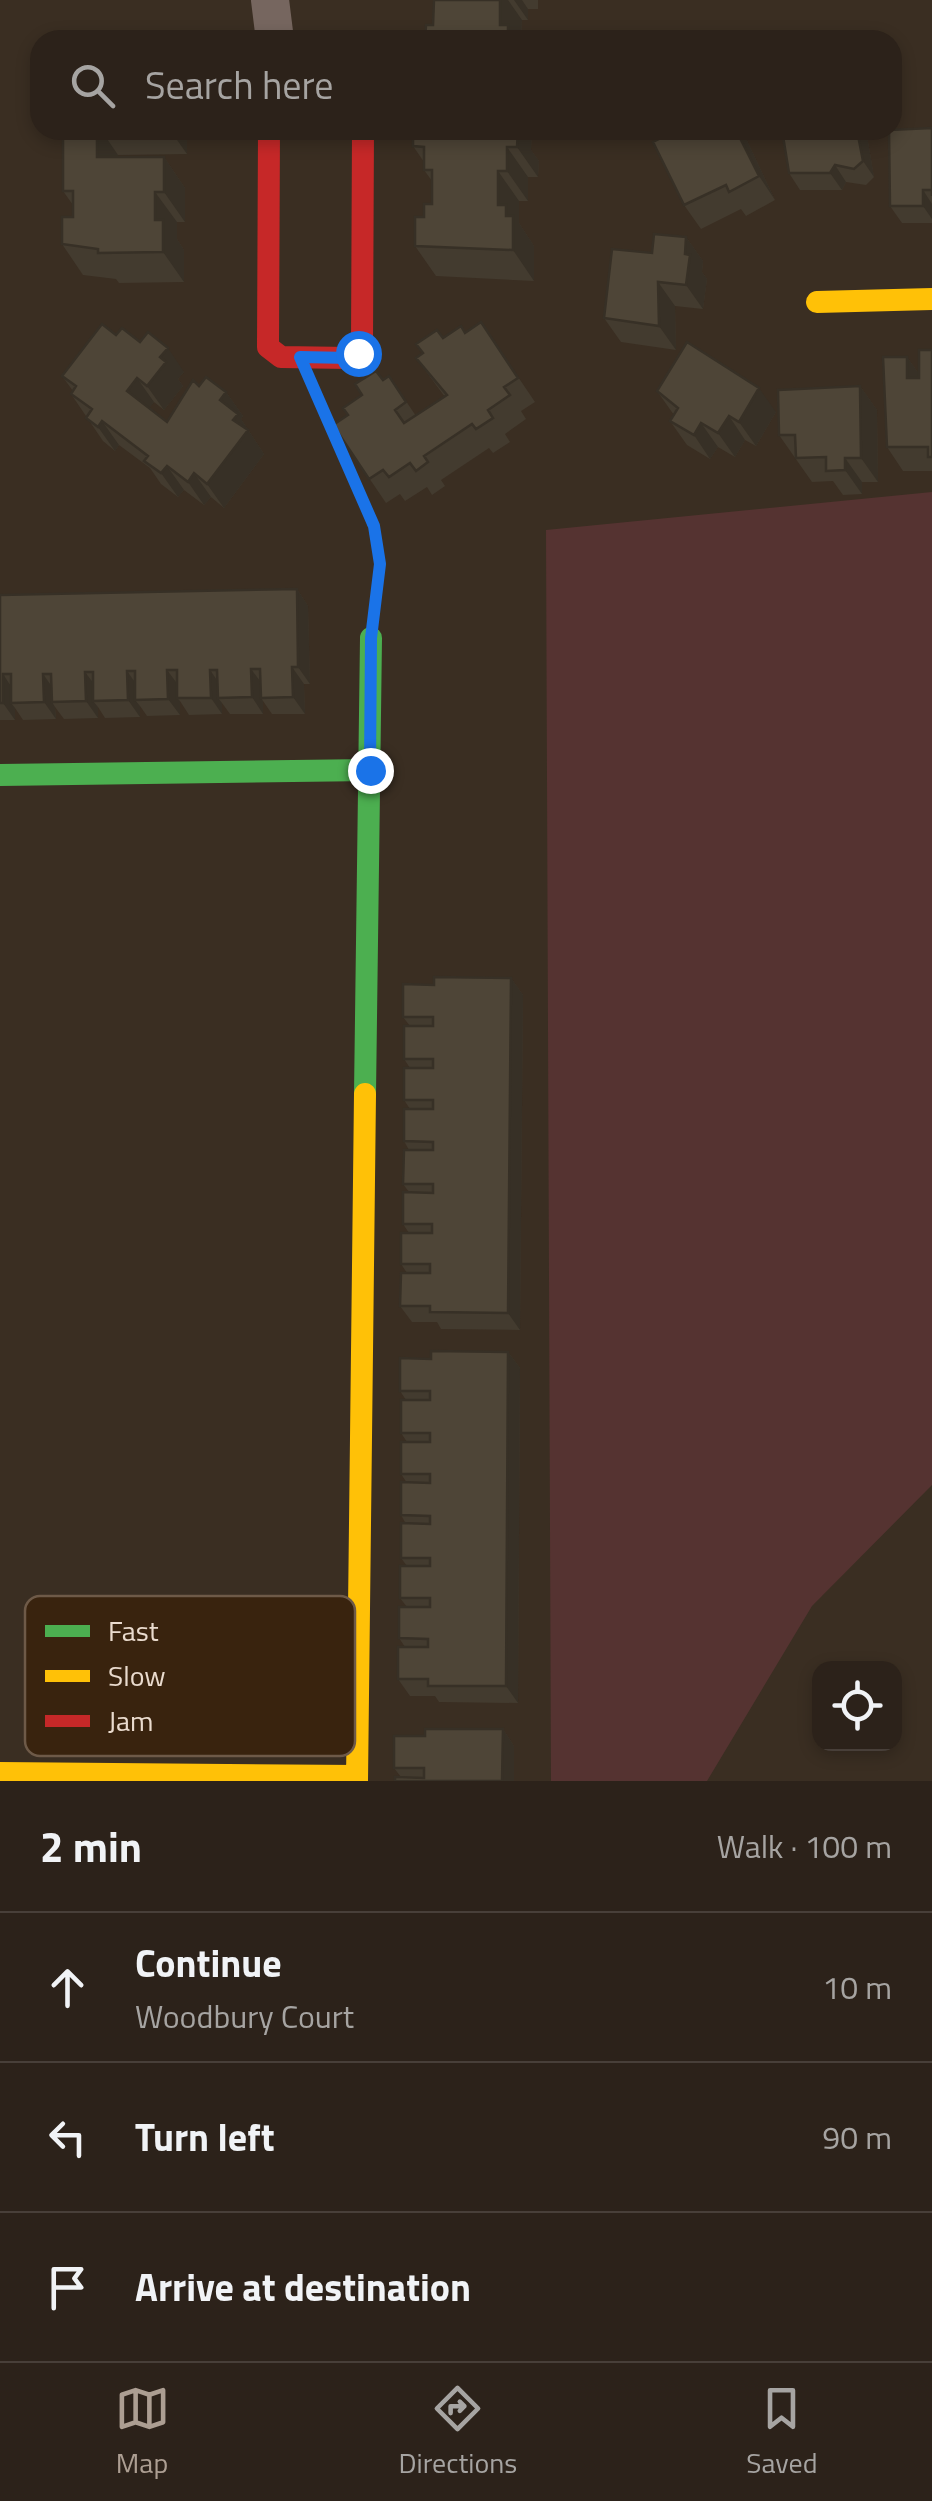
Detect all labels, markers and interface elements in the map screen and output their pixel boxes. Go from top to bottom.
search box [30,30,902,140]
text: Search here [145,56,333,114]
icon: search [65,58,120,113]
route start [336,331,382,377]
route end [348,748,394,794]
legend [25,1596,355,1756]
text: Fast [108,1609,159,1652]
text: Slow [108,1654,166,1697]
map controls [812,1661,902,1751]
button: locate [812,1661,902,1751]
text: Jam [108,1699,154,1742]
text: 2 min [40,1814,142,1878]
text: Walk · 100 m [717,1822,892,1870]
text: Continue [135,1934,282,1992]
icon: ahead [40,1960,95,2015]
text: 10 m [822,1963,892,2011]
text: Woodbury Court [135,1992,354,2040]
text: Turn left [135,2108,275,2166]
icon: left [40,2110,95,2165]
text: 90 m [822,2113,892,2161]
text: Arrive at destination [135,2258,471,2316]
icon: arrive [40,2260,95,2315]
tab: Map [115,2381,170,2484]
tab: Directions [399,2381,517,2484]
tab: Saved [746,2381,817,2484]

